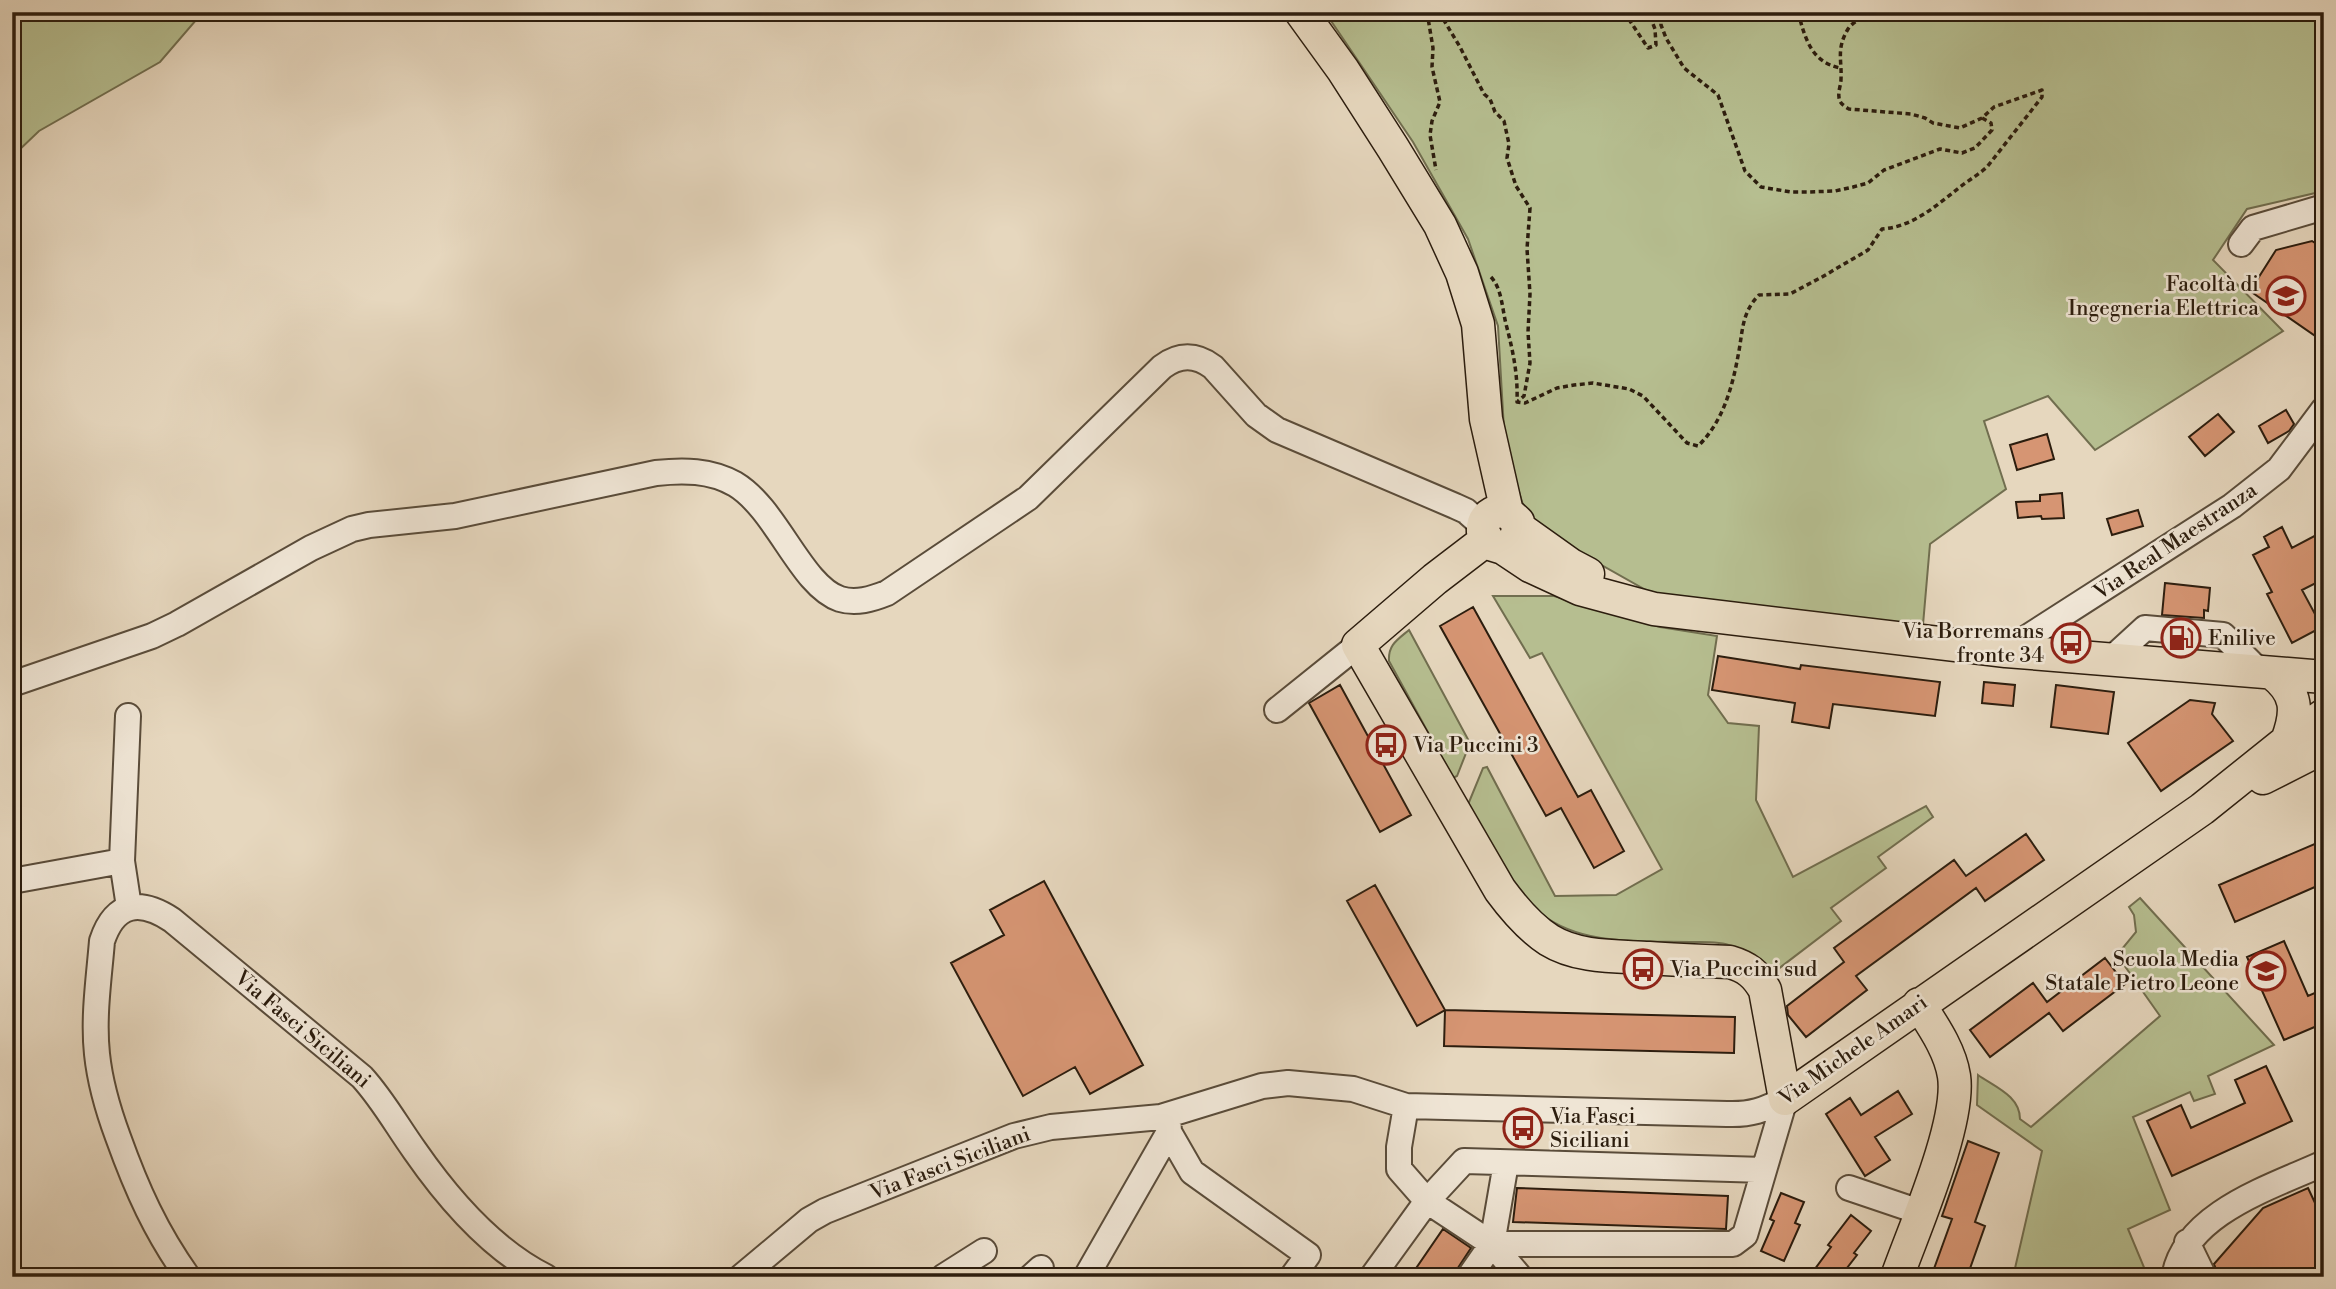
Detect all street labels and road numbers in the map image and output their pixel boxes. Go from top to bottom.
street label: Via Real Maestranza [2088,477,2262,607]
street label: Via Fasci Siciliani [228,965,376,1094]
street label: Via Michele Amari [1773,990,1933,1112]
street label: Via Fasci Siciliani [866,1121,1034,1207]

